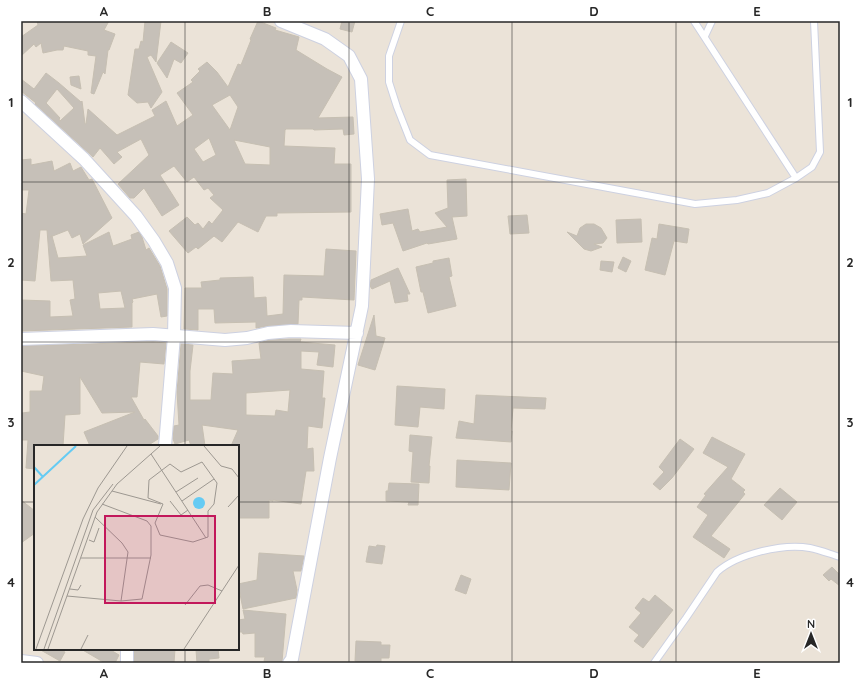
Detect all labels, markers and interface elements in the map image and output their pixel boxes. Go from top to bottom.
text: A [100,3,109,19]
text: B [263,3,271,19]
text: C [426,3,434,19]
text: D [589,3,599,19]
text: E [753,3,761,19]
text: 1 [8,94,14,110]
text: 1 [847,94,853,110]
text: 2 [7,254,15,270]
text: 2 [846,254,854,270]
text: 3 [8,414,15,430]
text: 3 [847,414,854,430]
inset map [34,445,239,650]
text: 4 [7,574,15,590]
text: 4 [846,574,854,590]
north arrow [791,614,831,654]
text: N [807,617,815,631]
text: A [100,665,109,681]
text: B [263,665,271,681]
text: C [426,665,434,681]
text: D [589,665,599,681]
text: E [753,665,761,681]

